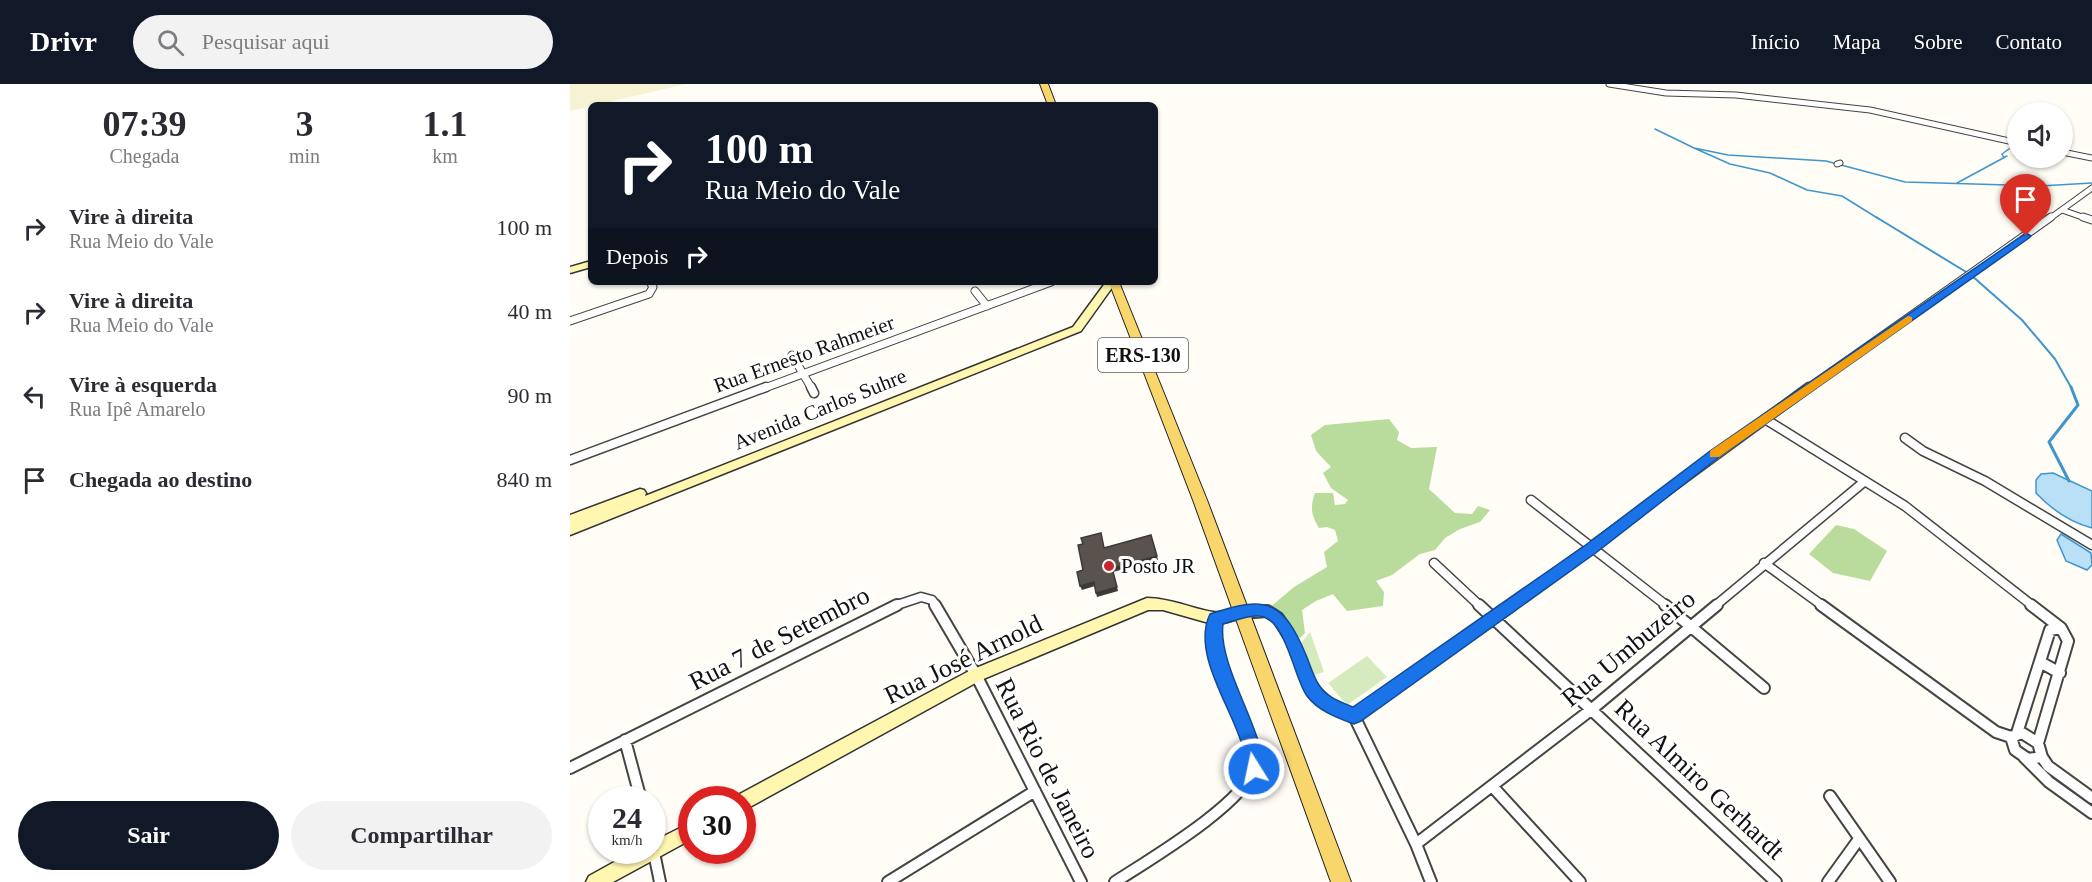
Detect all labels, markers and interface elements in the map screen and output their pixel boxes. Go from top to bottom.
search box [133,15,553,69]
text: Drivr [30,26,97,57]
icon: search [154,26,187,59]
text: Pesquisar aqui [202,29,330,54]
text: Início [1751,30,1800,54]
text: Mapa [1833,30,1881,54]
text: Sobre [1914,30,1963,54]
text: Contato [1996,30,2062,54]
map controls [2007,102,2073,168]
button: sound [2007,102,2073,168]
text: 07:39 [102,104,186,144]
text: 3 [296,104,314,144]
text: 1.1 [423,104,468,144]
icon: right [606,126,684,204]
text: 100 m [705,126,814,172]
text: Chegada [109,145,179,167]
text: min [289,145,320,167]
text: km [432,145,458,167]
pin [2000,174,2051,236]
text: Rua Meio do Vale [705,175,900,205]
icon: arrive [2009,183,2042,216]
text: Vire à direita [69,204,193,229]
icon: right [18,212,51,245]
text: 100 m [496,215,552,240]
text: Rua Meio do Vale [69,230,214,252]
icon: right [680,240,713,273]
text: Depois [606,244,668,269]
text: Vire à direita [69,288,193,313]
icon: right [18,296,51,329]
text: 40 m [507,299,552,324]
street label: Rua Ernesto Rahmeier [711,310,897,398]
text: Rua Meio do Vale [69,314,214,336]
road number: ERS-130 [1098,338,1188,372]
street label: Avenida Carlos Suhre [730,363,910,455]
text: Vire à esquerda [69,372,217,397]
icon: left [18,380,51,413]
text: 90 m [507,383,552,408]
text: Rua Ipê Amarelo [69,398,206,420]
icon: arrive [18,464,51,497]
text: Chegada ao destino [69,467,252,492]
text: 840 m [496,467,552,492]
place label: Posto JR [1121,554,1195,578]
marker: Posto JR [1102,559,1116,573]
street label: Rua 7 de Setembro [684,580,874,696]
street label: Rua Umbuzeiro [1556,584,1701,713]
street label: Rua José Arnold [880,609,1047,710]
street label: Rua Rio de Janeiro [990,673,1106,863]
street label: Rua Almiro Gerhardt [1609,693,1791,866]
position arrow [1222,737,1286,801]
speed limit sign: 30 [678,786,756,864]
button: Sair [18,801,279,870]
button: Compartilhar [291,801,552,870]
text: 24 [612,801,642,834]
text: km/h [612,832,642,848]

